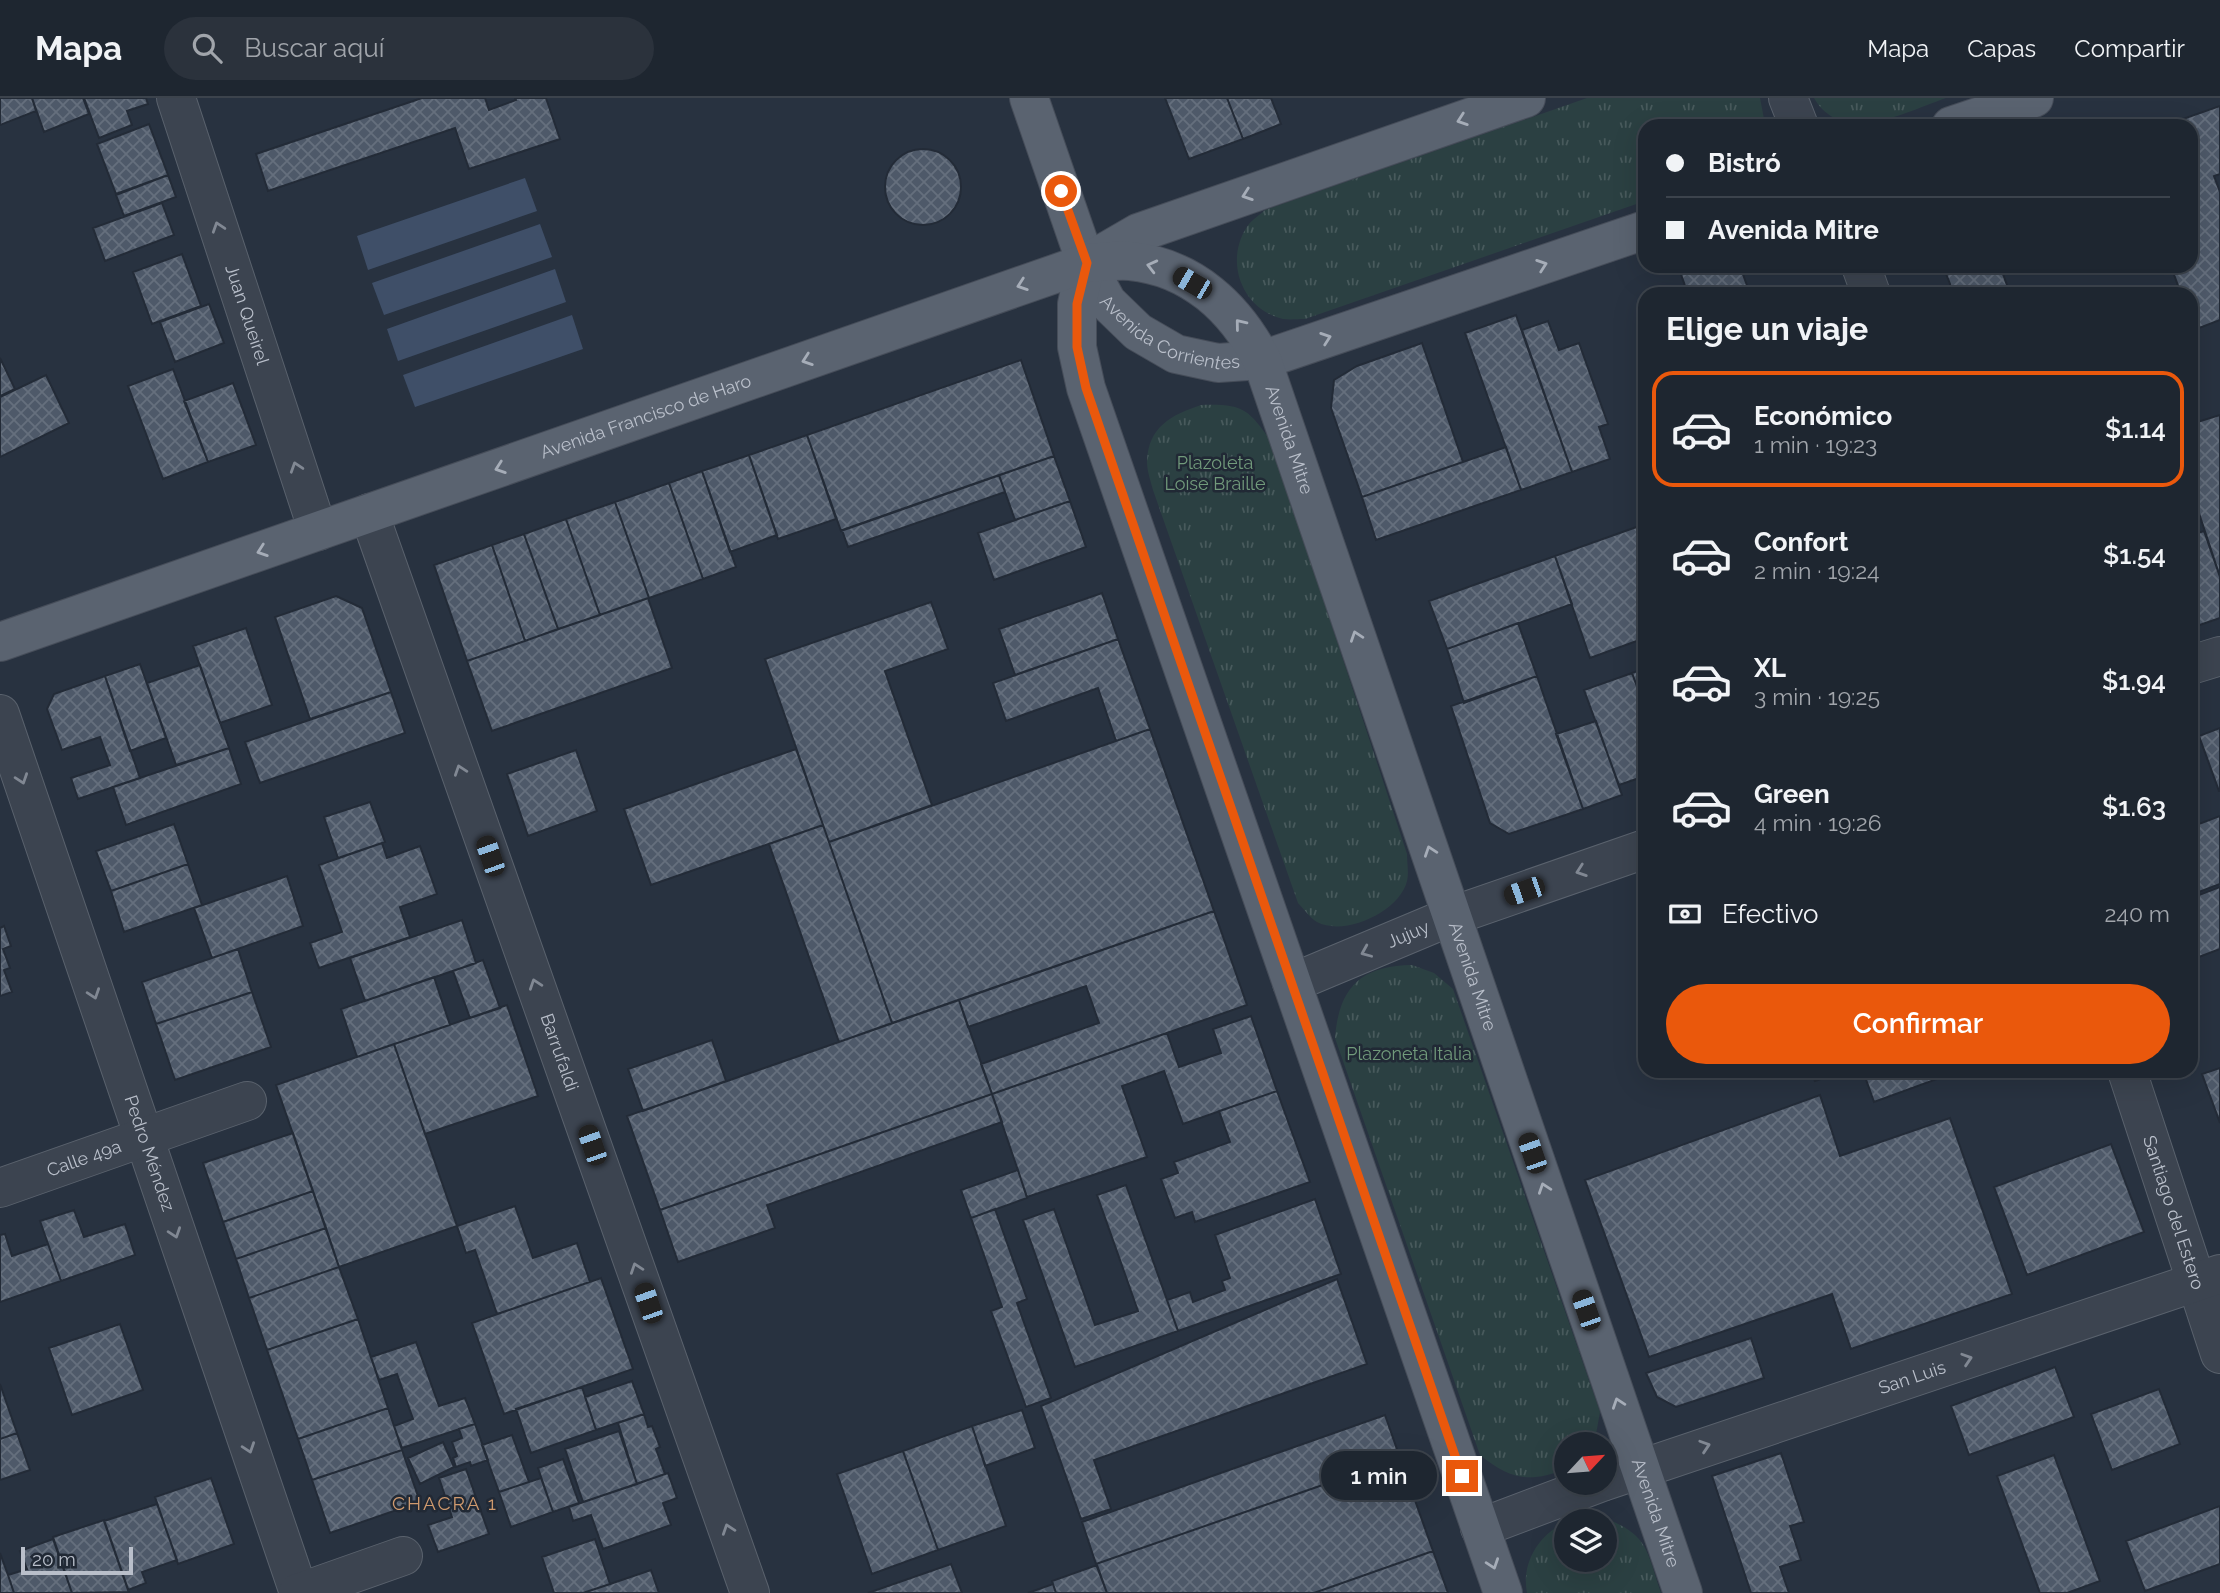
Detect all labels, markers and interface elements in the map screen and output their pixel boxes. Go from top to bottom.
search box [164,17,654,80]
text: Mapa [35,29,122,68]
icon: search [188,29,226,67]
text: Buscar aquí [244,33,384,63]
text: Mapa [1867,34,1929,63]
text: Capas [1967,34,2036,63]
text: Compartir [2074,34,2185,63]
one-way arrow [1456,112,1469,126]
text: Bistró [1708,148,1781,178]
route start [1045,175,1077,207]
one-way arrow [1241,187,1254,201]
text: Avenida Mitre [1708,215,1879,245]
one-way arrow [212,221,226,234]
one-way arrow [1535,259,1547,273]
one-way arrow [1146,260,1158,275]
street label: Juan Queirel [221,262,274,367]
car [1169,263,1216,303]
one-way arrow [1017,277,1029,291]
street label: Avenida Corrientes [1096,290,1241,373]
text: Elige un viaje [1666,310,1868,347]
one-way arrow [1236,319,1249,332]
one-way arrow [1320,332,1332,346]
one-way arrow [802,352,814,366]
street label: Avenida Francisco de Haro [537,370,754,463]
street label: Avenida Mitre [1261,382,1318,497]
icon: car [1670,398,1733,461]
text: Económico [1754,401,1892,431]
text: $1.14 [2105,414,2166,444]
text: 1 min · 19:23 [1754,431,1877,458]
park label: Plazoleta Loise Braille [1164,452,1266,494]
one-way arrow [494,460,506,474]
one-way arrow [290,461,305,473]
icon: car [1670,524,1733,587]
text: Confort [1754,527,1848,557]
text: $1.54 [2103,540,2166,570]
one-way arrow [256,543,269,557]
text: 2 min · 19:24 [1754,557,1880,584]
one-way arrow [1350,630,1364,643]
icon: car [1670,650,1733,713]
text: XL [1754,653,1786,683]
text: $1.94 [2102,666,2166,696]
text: 3 min · 19:25 [1754,683,1880,710]
one-way arrow [454,764,468,776]
one-way arrow [14,772,28,784]
icon: car [1670,776,1733,839]
text: Green [1754,779,1830,809]
text: $1.63 [2102,792,2166,822]
text: 4 min · 19:26 [1754,809,1882,836]
car [474,833,507,879]
one-way arrow [1423,846,1438,858]
one-way arrow [1575,863,1587,877]
car [1501,874,1548,908]
icon: cash [1666,895,1704,933]
text: Efectivo [1722,899,1819,929]
text: 240 m [2104,900,2170,927]
street label: Jujuy [1384,916,1433,952]
street label: Avenida Mitre [1445,919,1501,1034]
one-way arrow [1361,943,1373,957]
one-way arrow [529,979,543,991]
button: Confirmar [1666,984,2170,1064]
one-way arrow [86,988,100,1000]
street label: Barrufaldi [536,1011,583,1094]
park label: Plazoneta Italia [1346,1043,1472,1064]
street label: Pedro Méndez [120,1092,179,1214]
car [576,1122,609,1168]
car [1516,1130,1549,1176]
street label: Santiago del Estero [2139,1133,2209,1292]
street label: Calle 49a [44,1135,124,1181]
one-way arrow [1538,1183,1553,1195]
one-way arrow [167,1226,181,1239]
one-way arrow [630,1262,644,1274]
car [632,1280,665,1326]
car [1570,1287,1603,1333]
one-way arrow [1960,1353,1973,1367]
street label: San Luis [1876,1356,1949,1398]
one-way arrow [1612,1398,1626,1410]
north arrow [1554,1432,1617,1494]
map controls [1554,1432,1617,1572]
one-way arrow [1698,1440,1710,1455]
one-way arrow [241,1442,255,1454]
callout: 1 min [1322,1452,1438,1500]
street label: Avenida Mitre [1628,1456,1685,1570]
route end [1446,1460,1478,1492]
text: 1 min [1350,1462,1408,1489]
district label: CHACRA 1 [392,1492,498,1514]
button: layers [1554,1509,1617,1572]
one-way arrow [722,1523,736,1535]
scale bar [21,1544,133,1576]
text: 20 m [32,1548,76,1570]
one-way arrow [1485,1558,1499,1570]

